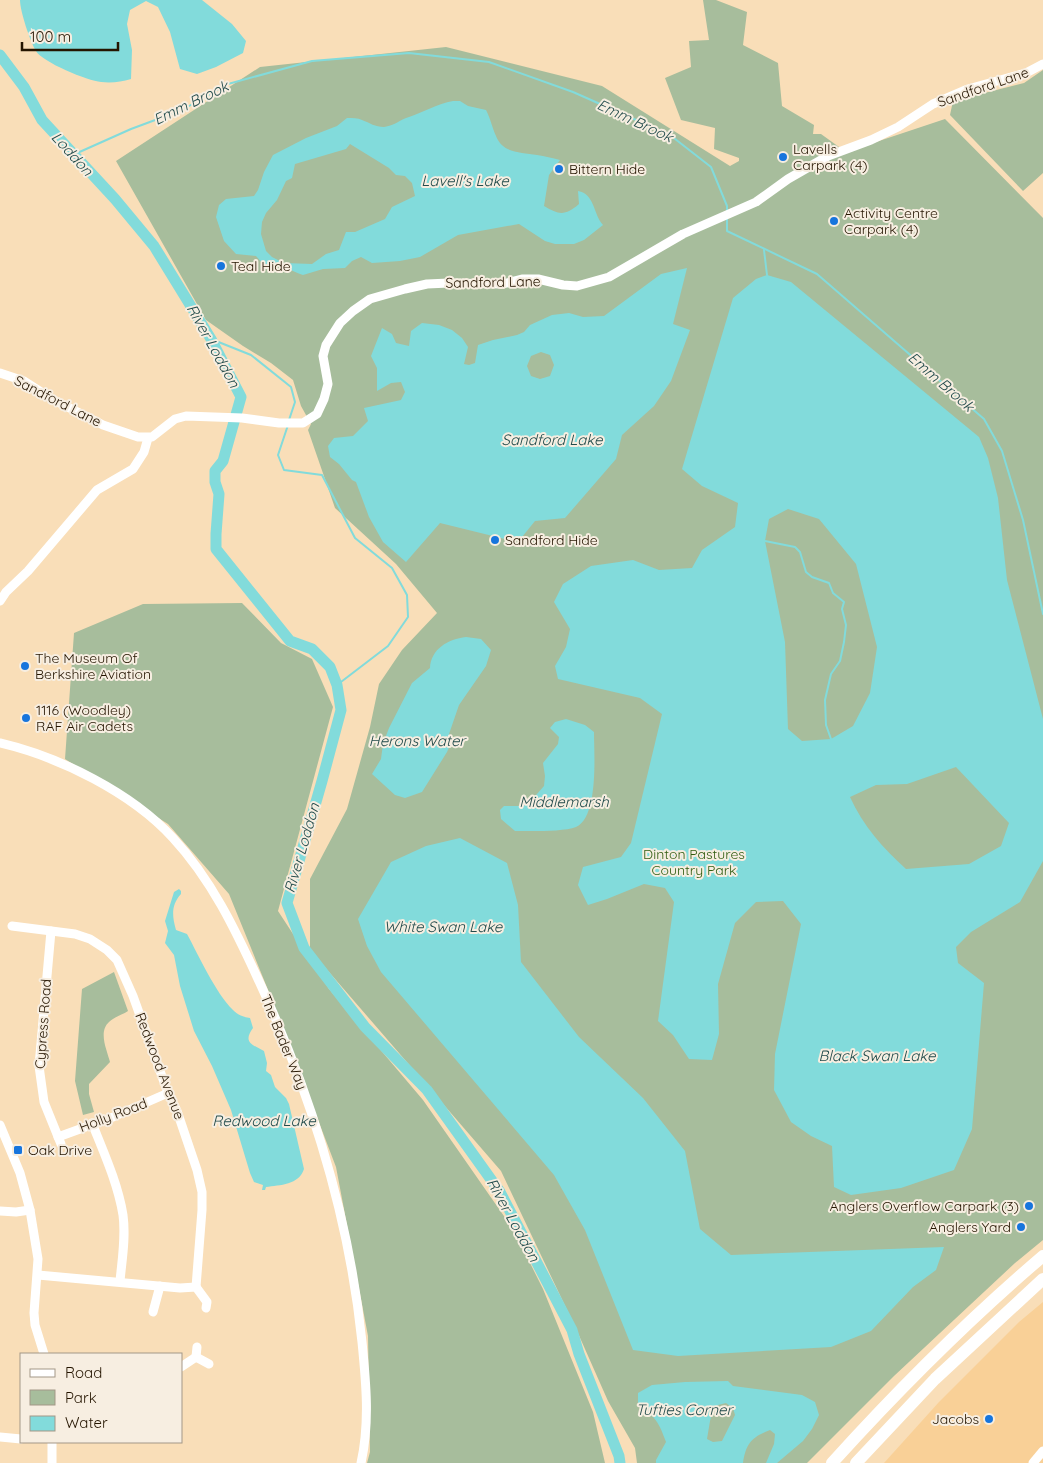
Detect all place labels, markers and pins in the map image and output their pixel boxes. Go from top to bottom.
place label: Lavells Carpark (4) [793,140,868,174]
marker: Lavells Carpark (4) [777,151,789,163]
place label: Bittern Hide [569,160,645,178]
marker: Bittern Hide [553,163,565,175]
place label: Activity Centre Carpark (4) [844,204,938,238]
marker: Activity Centre Carpark (4) [828,215,840,227]
place label: Teal Hide [231,257,291,275]
marker: Teal Hide [215,260,227,272]
place label: Sandford Hide [505,531,598,549]
marker: Sandford Hide [489,534,501,546]
place label: The Museum Of Berkshire Aviation [35,649,151,683]
marker: The Museum Of Berkshire Aviation [19,660,31,672]
place label: 1116 (Woodley) RAF Air Cadets [36,701,133,735]
marker: 1116 (Woodley) RAF Air Cadets [20,712,32,724]
place label: Oak Drive [28,1141,92,1159]
marker: Oak Drive [12,1144,24,1156]
place label: Anglers Overflow Carpark (3) [829,1197,1019,1215]
marker: Anglers Overflow Carpark (3) [1023,1200,1035,1212]
place label: Anglers Yard [929,1218,1011,1236]
marker: Anglers Yard [1015,1221,1027,1233]
place label: Jacobs [932,1410,979,1428]
marker: Jacobs [983,1413,995,1425]

